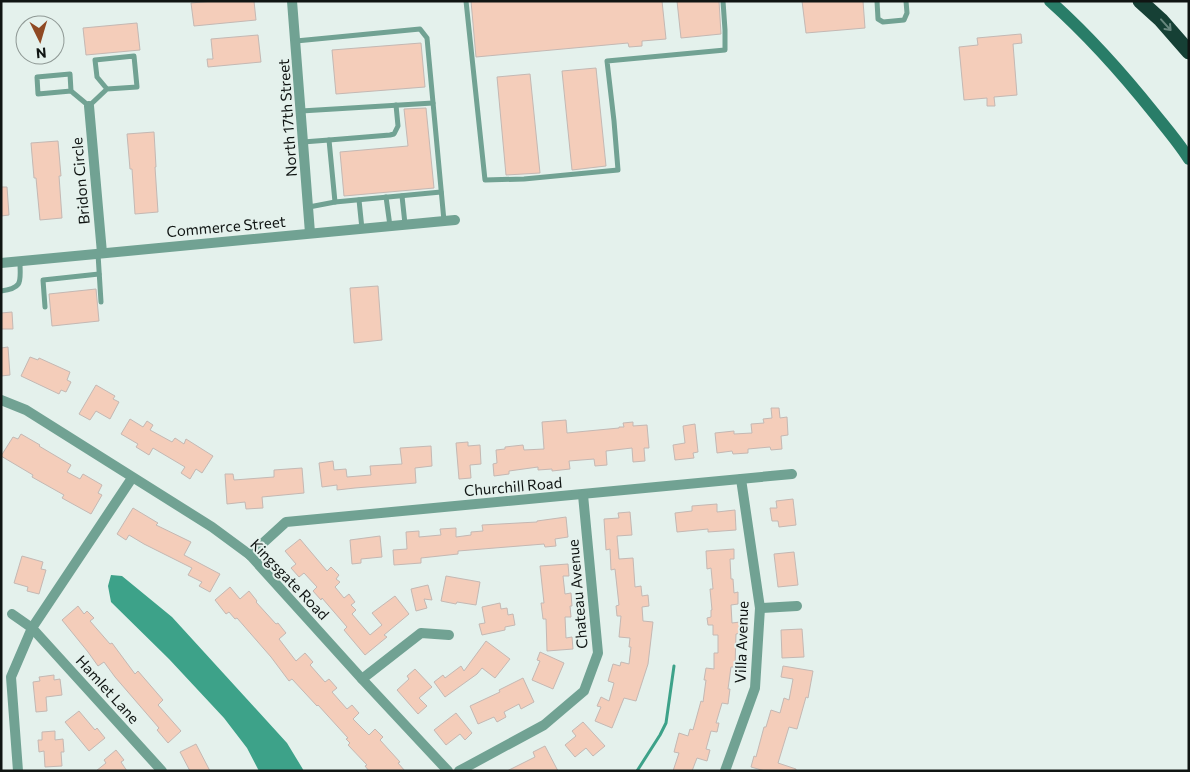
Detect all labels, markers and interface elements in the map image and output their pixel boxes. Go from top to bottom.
north arrow [15,15,65,65]
one-way arrow [1160,19,1172,32]
text: N [35,45,47,62]
street label: North 17th Street [274,58,300,178]
street label: Bridon Circle [67,136,93,225]
street label: Commerce Street [166,212,286,240]
street label: Churchill Road [463,473,563,499]
street label: Kingsgate Road [247,535,333,623]
street label: Chateau Avenue [563,538,591,649]
street label: Villa Avenue [731,600,751,684]
street label: Hamlet Lane [73,651,143,727]

